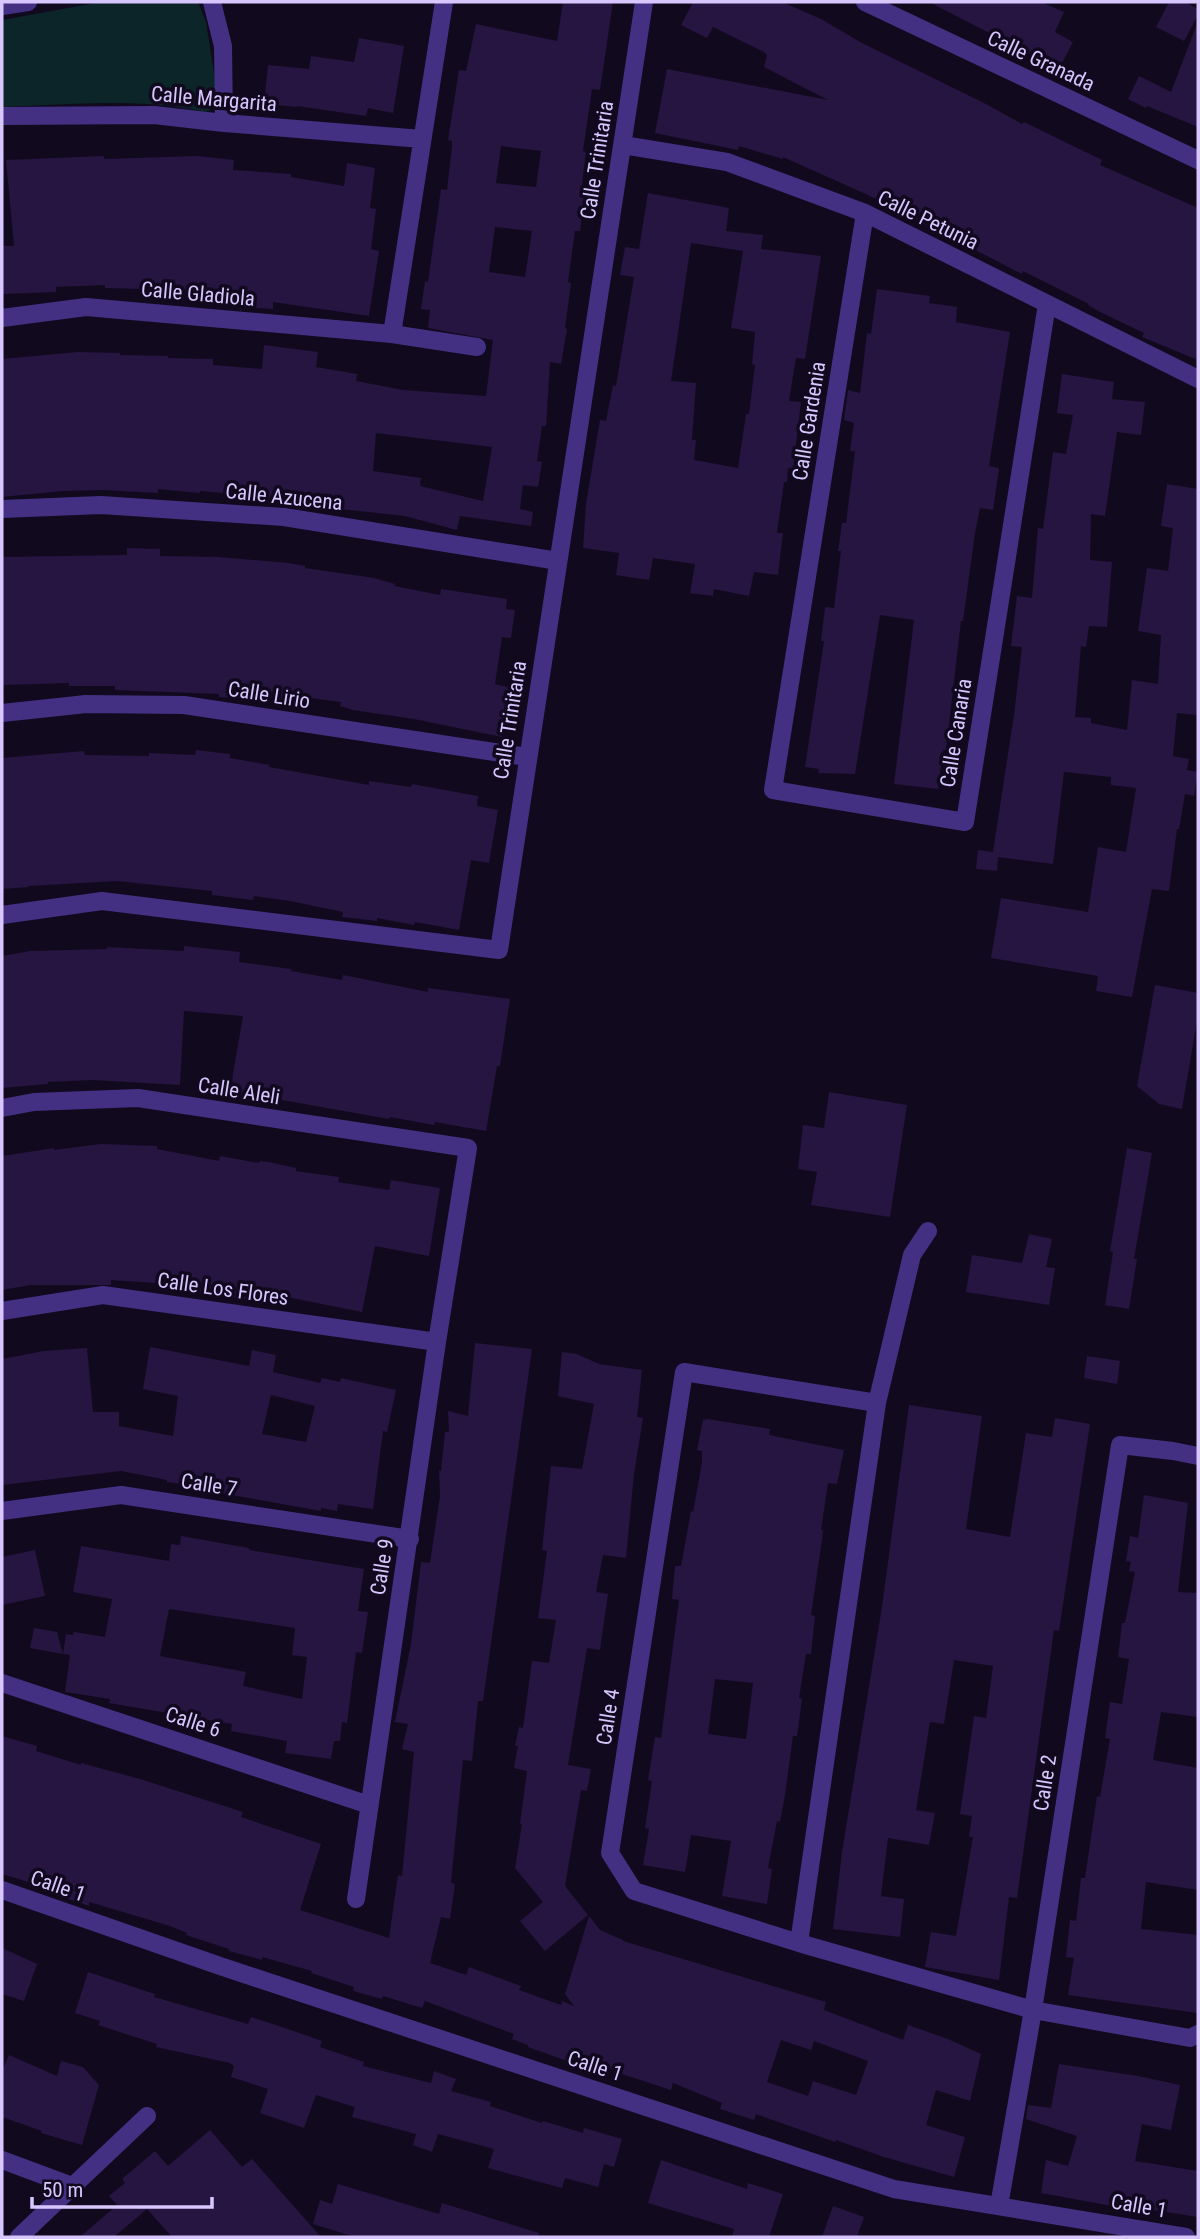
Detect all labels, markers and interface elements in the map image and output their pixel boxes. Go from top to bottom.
street label: Calle Granada [984,26,1098,96]
street label: Calle Margarita [150,82,278,116]
street label: Calle Trinitaria [576,99,618,221]
street label: Calle Petunia [874,185,982,255]
street label: Calle Gladiola [140,277,256,311]
street label: Calle Gardenia [788,360,830,482]
street label: Calle Azucena [224,479,344,515]
street label: Calle Trinitaria [489,659,531,781]
street label: Calle Lirio [226,677,312,713]
street label: Calle Canaria [936,677,976,789]
street label: Calle Aleli [196,1073,282,1109]
street label: Calle Los Flores [156,1268,290,1310]
street label: Calle 7 [179,1469,239,1501]
street label: Calle 9 [366,1537,398,1597]
street label: Calle 4 [592,1687,624,1747]
street label: Calle 6 [162,1702,224,1742]
street label: Calle 2 [1029,1753,1061,1813]
street label: Calle 1 [27,1865,89,1907]
street label: Calle 1 [564,2046,626,2086]
scale bar [32,2166,212,2210]
text: 50 m [42,2178,83,2202]
street label: Calle 1 [1109,2189,1169,2223]

